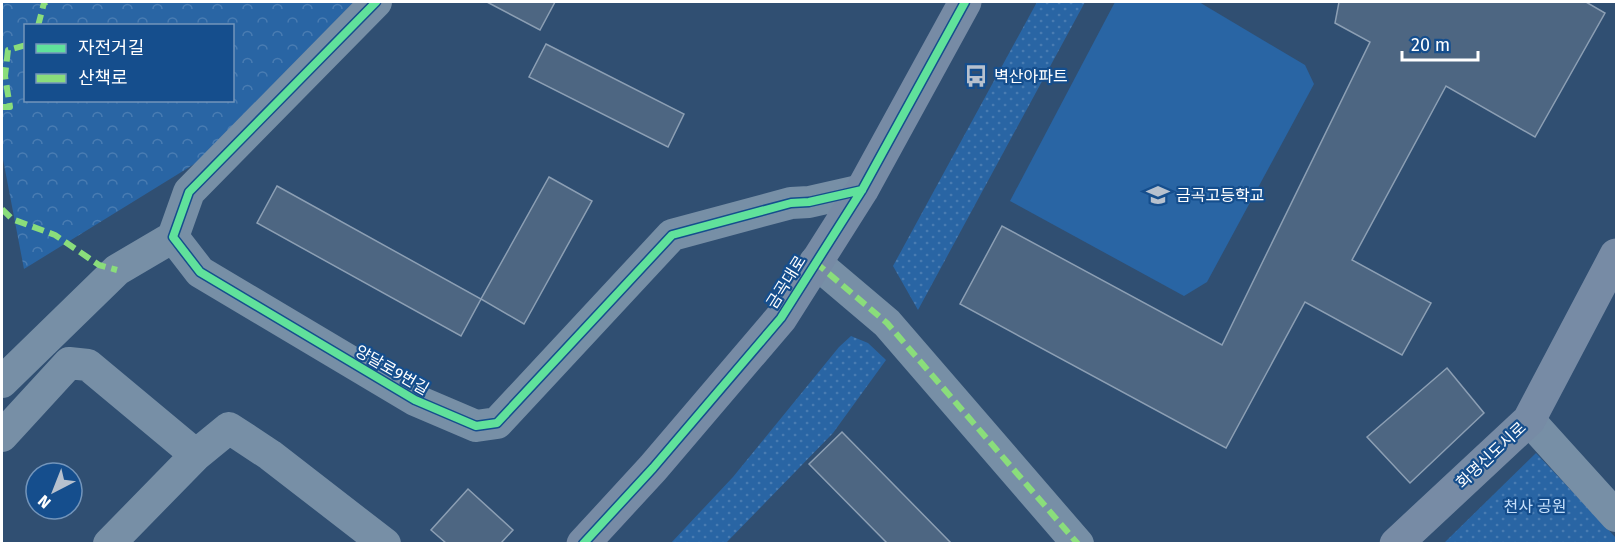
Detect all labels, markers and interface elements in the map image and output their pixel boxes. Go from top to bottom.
legend [24,24,234,102]
scale bar [1402,24,1478,62]
text: 20 m [1411,34,1450,56]
text: 자전거길 [78,37,144,59]
bus stop icon: 벽산아파트 [963,63,989,89]
text: 산책로 [78,67,128,89]
place label: 벽산아파트 [994,67,1068,86]
school or university icon: 금곡고등학교 [1145,182,1171,208]
place label: 금곡고등학교 [1176,186,1264,205]
street label: 금곡대로 [762,252,810,312]
street label: 양달로9번길 [352,341,432,399]
street label: 화명신도시로 [1452,418,1530,492]
north arrow [24,461,84,521]
text: N [34,491,55,512]
park label: 천사 공원 [1503,497,1567,516]

